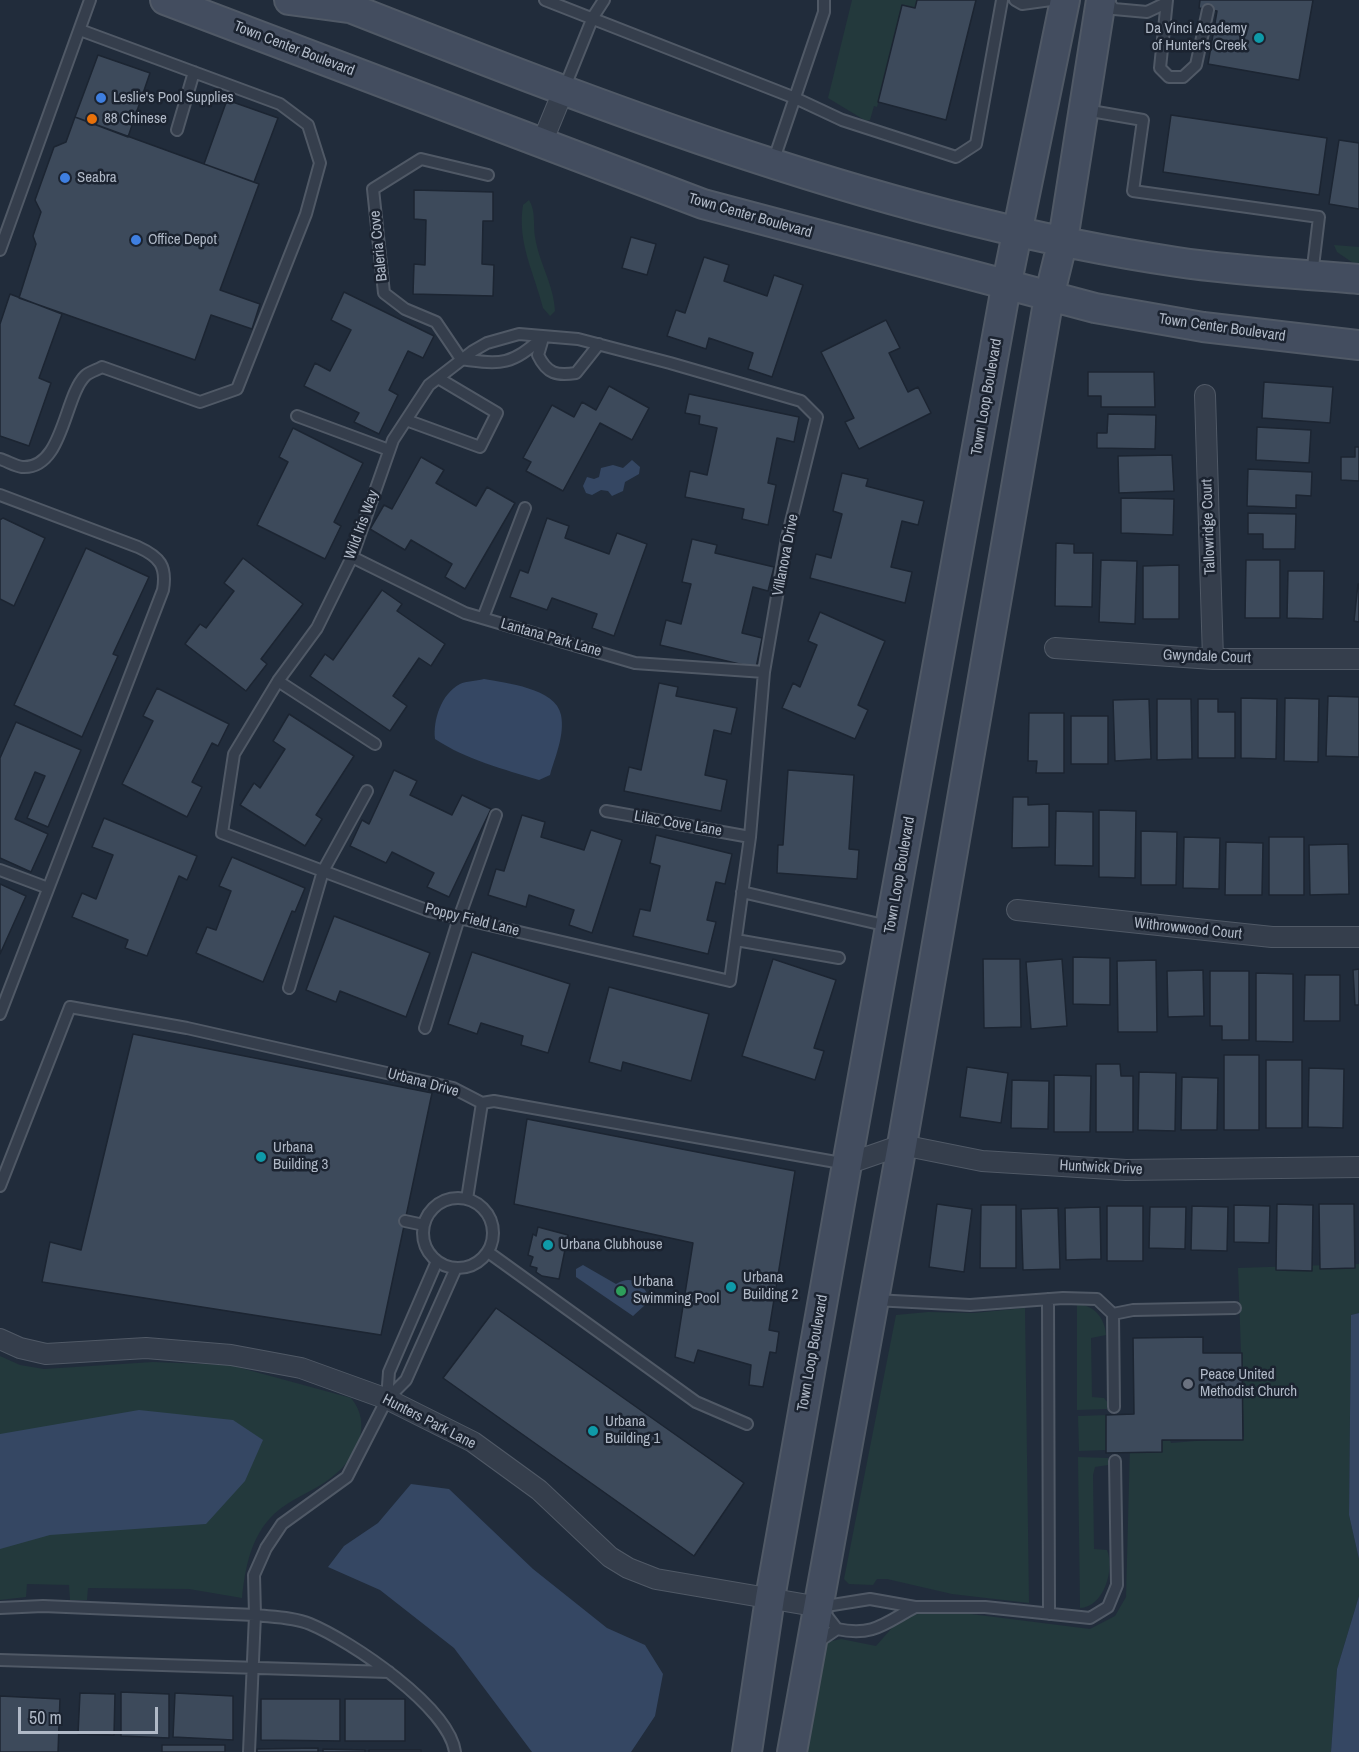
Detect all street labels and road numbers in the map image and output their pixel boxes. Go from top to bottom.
street label: Town Center Boulevard [231,18,357,80]
street label: Town Center Boulevard [686,190,814,242]
street label: Baleria Cove [366,210,392,282]
street label: Town Center Boulevard [1157,310,1287,346]
street label: Town Loop Boulevard [968,337,1006,457]
street label: Tallowridge Court [1198,479,1220,575]
street label: Wild Iris Way [341,488,383,562]
street label: Villanova Drive [769,512,803,598]
street label: Lantana Park Lane [499,615,603,661]
street label: Gwyndale Court [1163,646,1251,668]
street label: Lilac Cove Lane [633,807,723,841]
street label: Town Loop Boulevard [881,815,919,935]
street label: Poppy Field Lane [423,900,521,940]
street label: Withrowwood Court [1133,914,1243,944]
street label: Urbana Drive [385,1065,461,1101]
street label: Huntwick Drive [1059,1157,1143,1179]
street label: Town Loop Boulevard [794,1293,832,1413]
street label: Hunters Park Lane [379,1391,479,1453]

